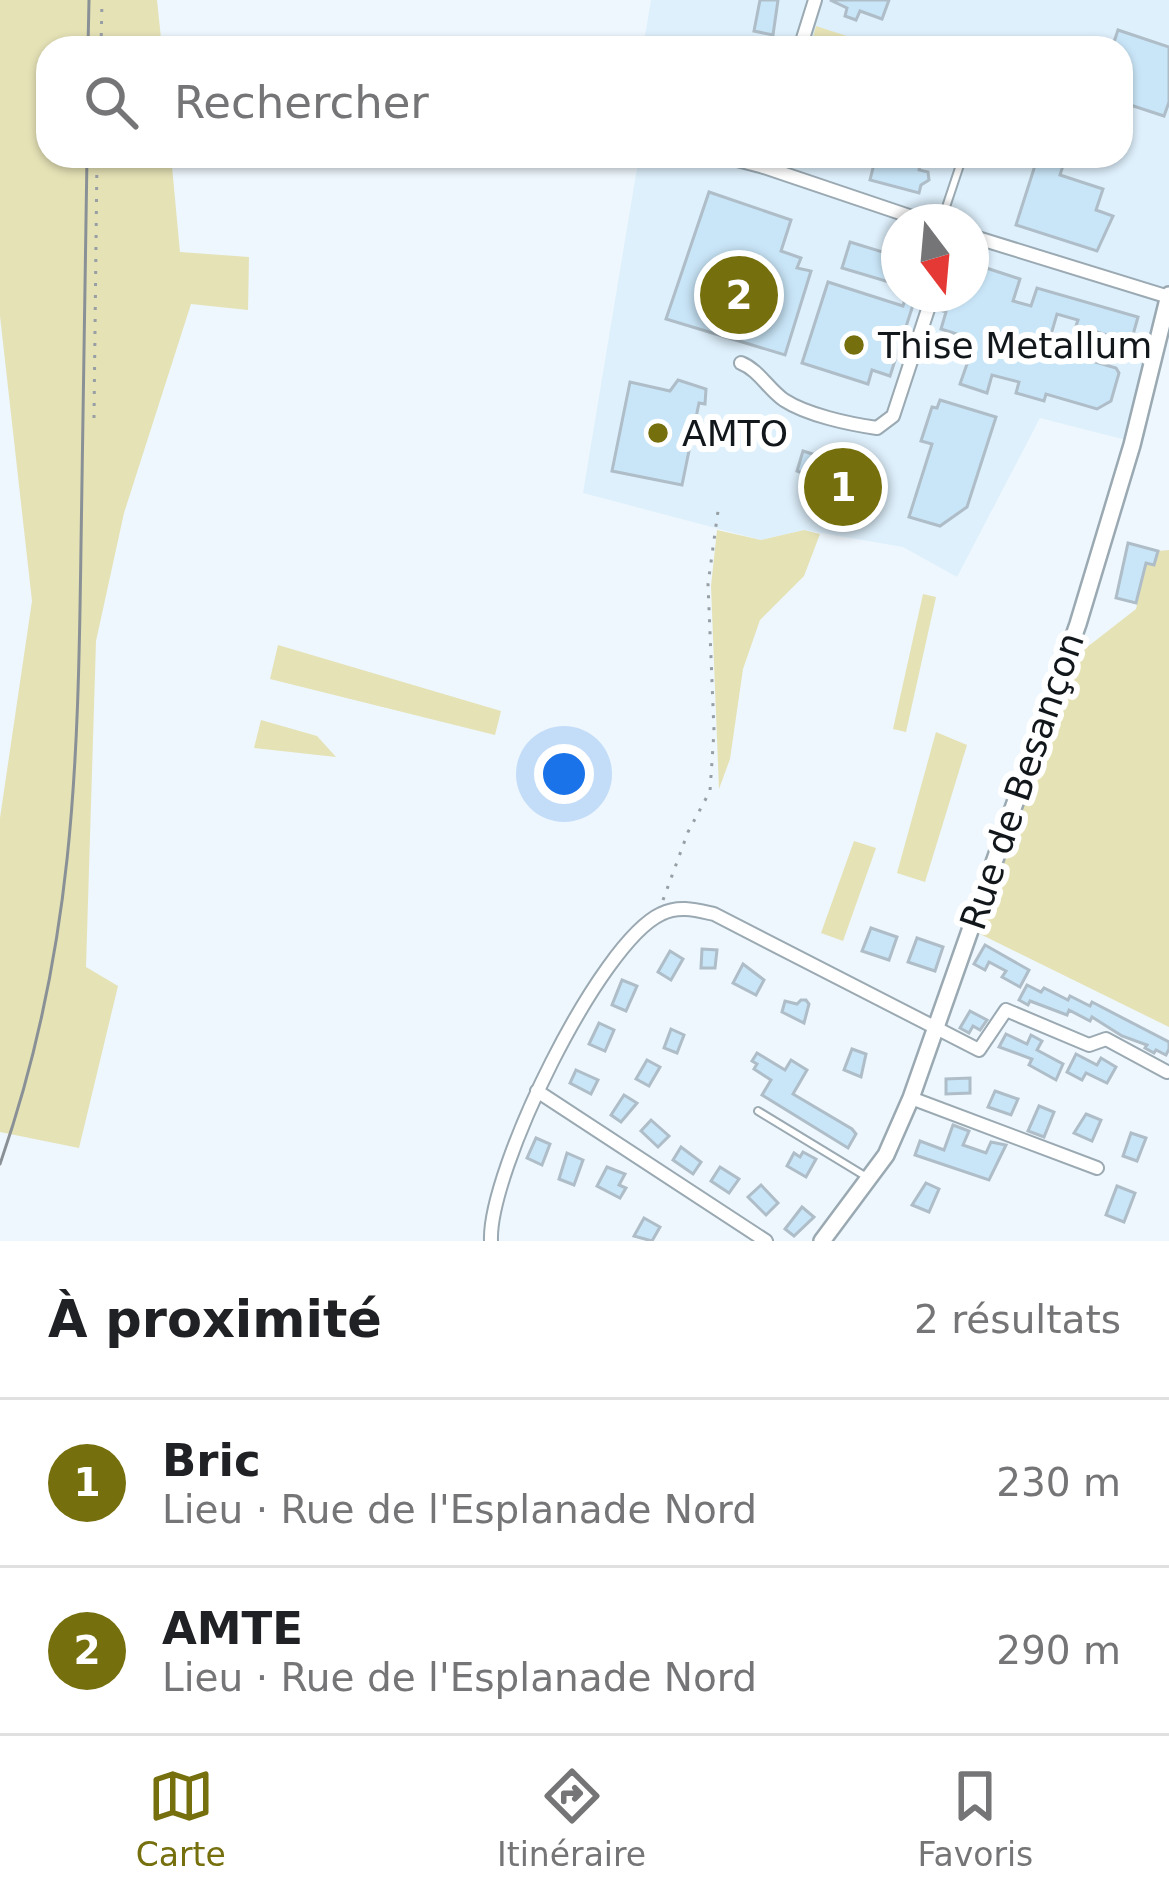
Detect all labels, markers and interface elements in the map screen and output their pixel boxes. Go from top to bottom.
search box [36,36,1133,168]
icon: search [78,69,144,135]
text: Rechercher [174,76,429,129]
north arrow [881,204,989,312]
pin: 2 [700,250,778,340]
place label: Thise Metallum [877,325,1152,366]
marker: Thise Metallum [841,332,867,358]
place label: AMTO [682,413,788,454]
marker: AMTO [645,420,671,446]
pin: 1 [804,442,882,532]
street label: Rue de Besançon [952,627,1092,935]
your location [534,744,594,804]
text: À proximité [48,1290,382,1349]
text: 2 résultats [914,1297,1121,1342]
text: Bric [162,1434,261,1487]
text: 1 [73,1460,101,1505]
text: 230 m [996,1460,1121,1505]
text: Lieu · Rue de l'Esplanade Nord [162,1487,757,1532]
text: AMTE [162,1602,303,1655]
text: 2 [73,1628,101,1673]
text: 290 m [996,1628,1121,1673]
text: Lieu · Rue de l'Esplanade Nord [162,1655,757,1700]
tab: Carte [136,1763,226,1874]
tab: Itinéraire [497,1763,646,1874]
tab: Favoris [917,1763,1033,1874]

